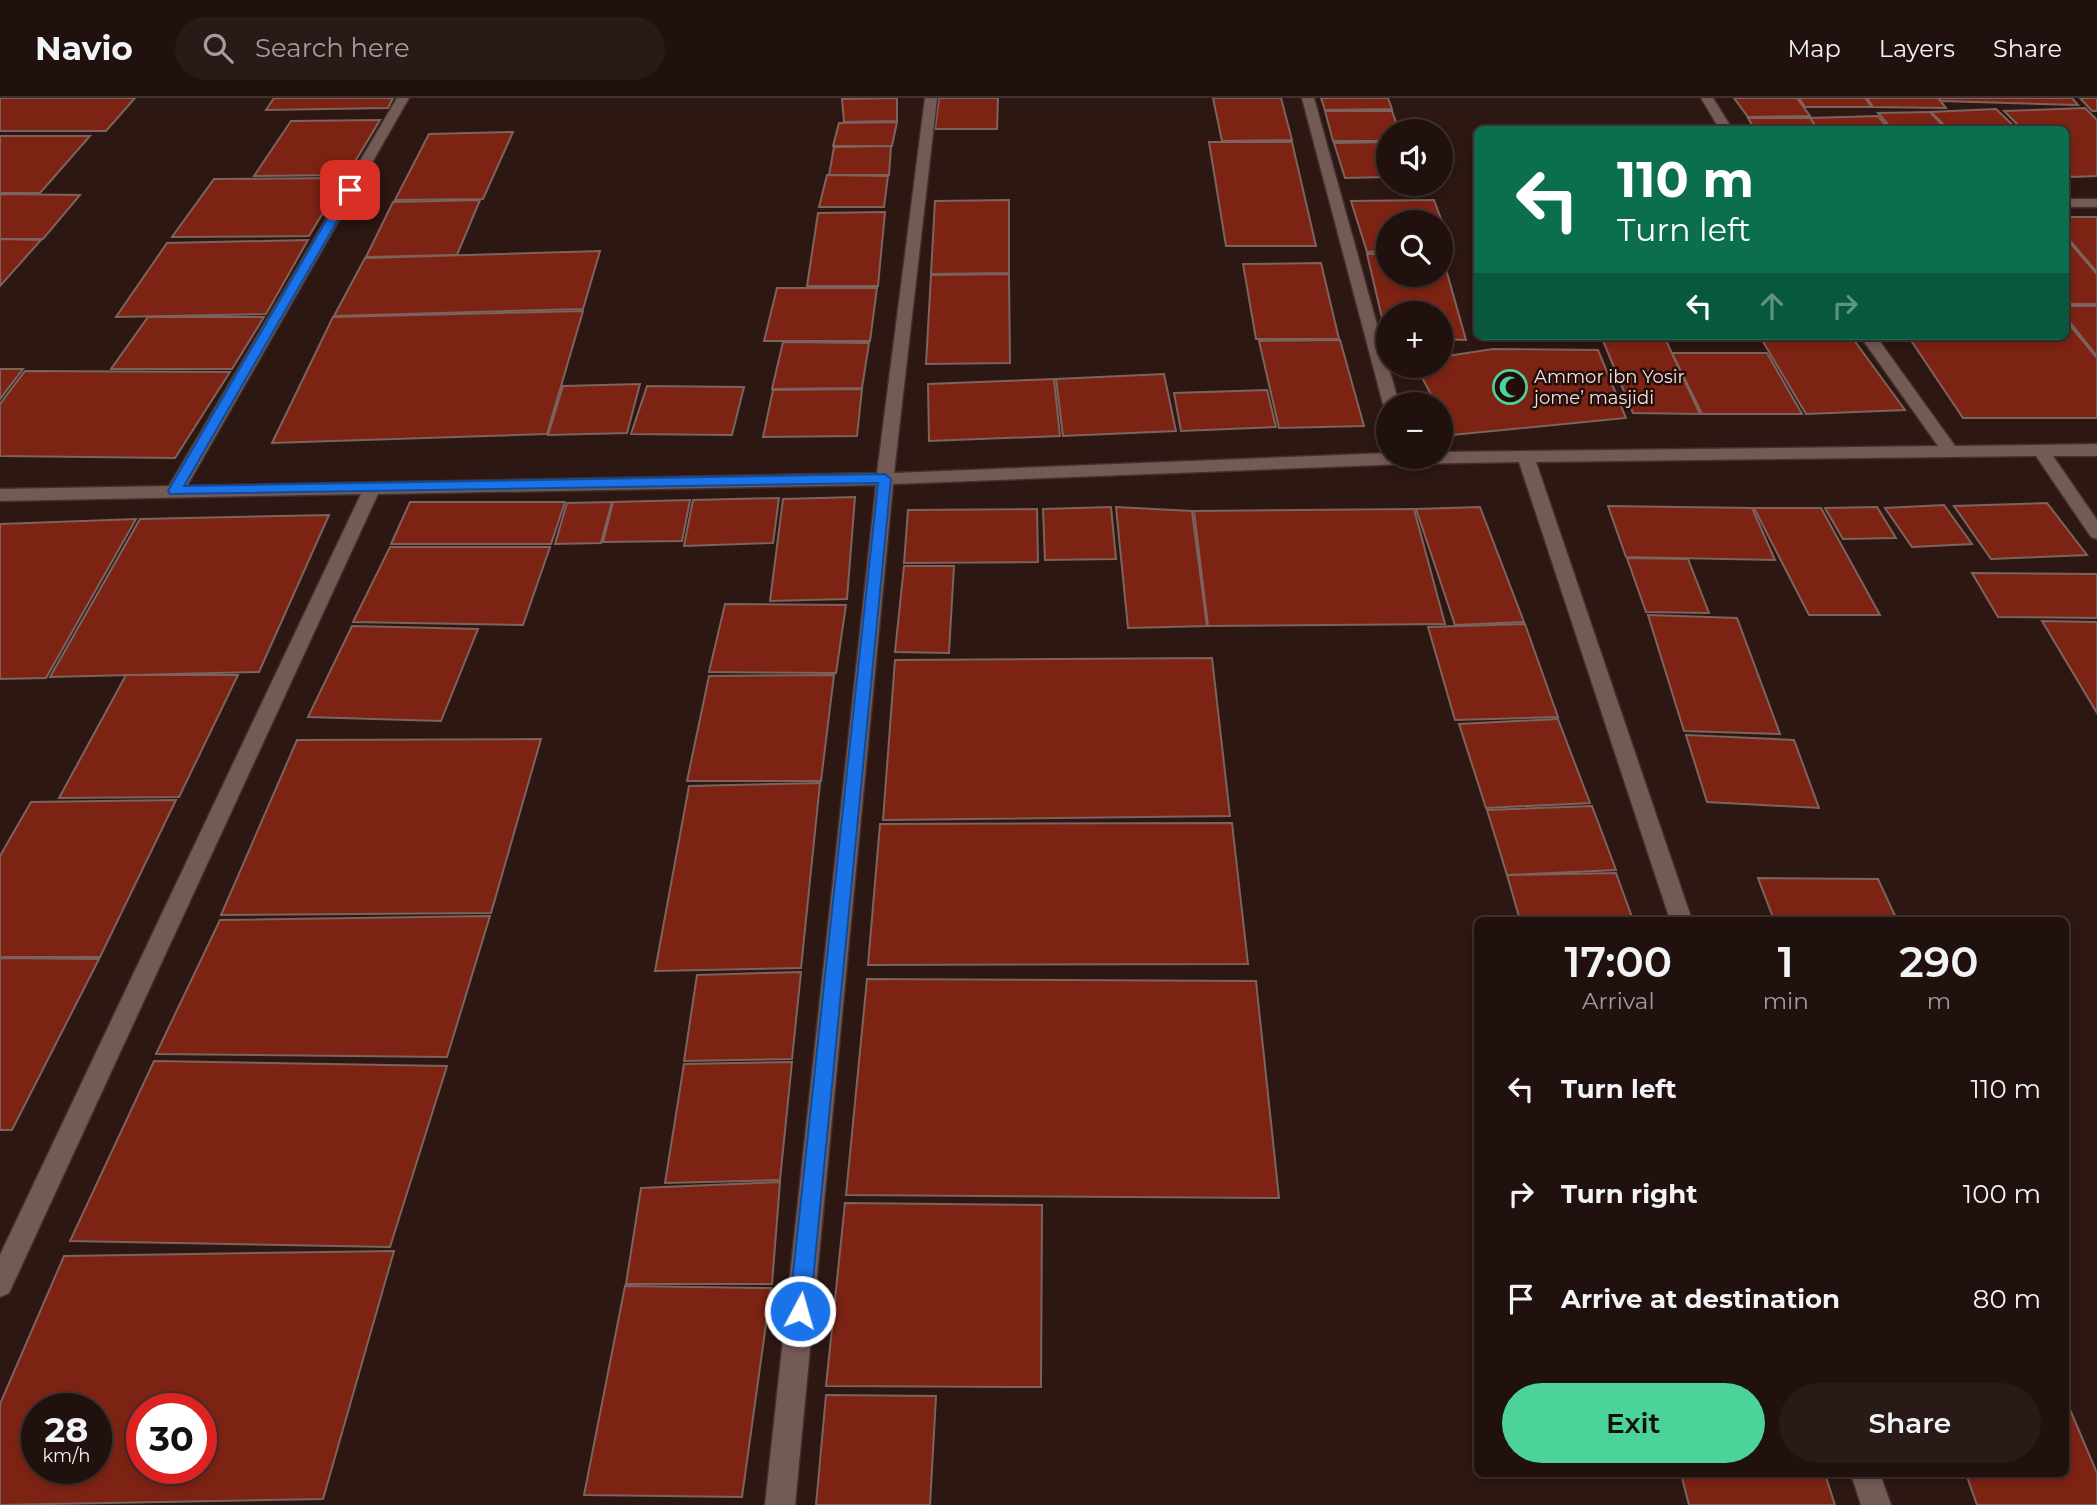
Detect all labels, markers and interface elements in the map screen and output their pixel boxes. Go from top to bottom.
search box [175,17,665,80]
text: Navio [35,28,133,68]
icon: search [199,29,237,67]
text: Search here [255,32,410,64]
text: Map [1787,34,1841,63]
text: Layers [1879,34,1955,63]
text: Share [1993,34,2062,63]
map controls [1376,119,1453,469]
button: sound [1376,119,1453,196]
text: 110 m [1617,150,1754,209]
icon: left [1502,154,1593,245]
pin [320,160,380,220]
icon: arrive [331,171,369,209]
button: search [1376,210,1453,287]
text: Turn left [1617,210,1751,249]
icon: left [1680,287,1718,325]
icon: ahead [1753,287,1791,325]
icon: right [1826,287,1864,325]
button: + [1376,301,1453,378]
place label: Ammor ibn Yosir jome’ masjidi [1532,366,1685,409]
mosque icon: Ammor ibn Yosir jome’ masjidi [1491,368,1529,406]
button: − [1376,392,1453,469]
text: 17:00 [1565,936,1672,988]
text: 1 [1778,936,1794,988]
text: 290 [1899,936,1978,988]
text: Arrival [1582,987,1655,1015]
text: min [1763,987,1809,1015]
text: m [1927,987,1951,1015]
icon: left [1502,1070,1540,1108]
text: Turn left [1561,1073,1677,1105]
text: 110 m [1971,1073,2041,1105]
icon: right [1502,1175,1540,1213]
text: Turn right [1561,1178,1697,1210]
text: 100 m [1963,1178,2041,1210]
position arrow [763,1274,837,1348]
icon: arrive [1502,1280,1540,1318]
text: Arrive at destination [1561,1283,1840,1315]
text: 80 m [1973,1283,2041,1315]
button: Exit [1502,1383,1765,1463]
button: Share [1779,1383,2041,1463]
speed limit sign: 30 [126,1393,217,1484]
text: 28 [45,1408,88,1451]
text: km/h [42,1445,91,1467]

